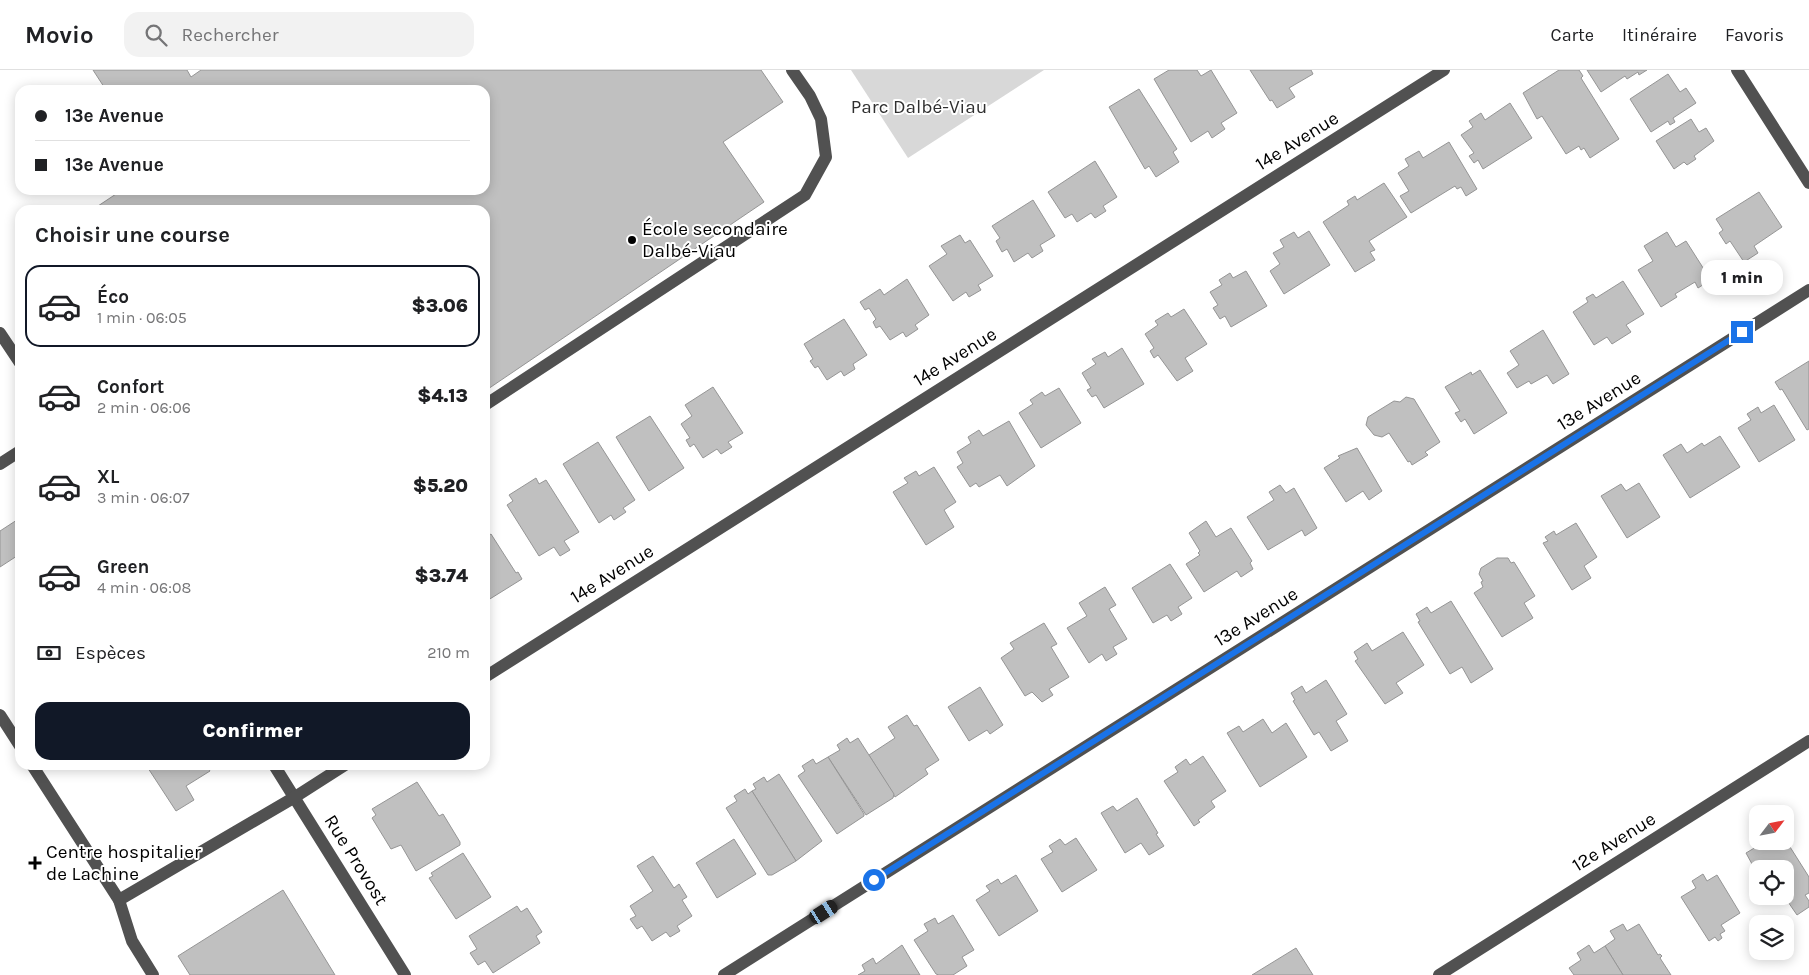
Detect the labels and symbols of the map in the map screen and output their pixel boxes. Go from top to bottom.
park label: Parc Dalbé-Viau [851,96,987,118]
street label: 14e Avenue [1251,107,1343,175]
place label: École secondaire Dalbé-Viau [642,217,788,262]
marker: École secondaire Dalbé-Viau [626,234,638,246]
callout: 1 min [1701,260,1783,294]
route end [1731,321,1753,343]
street label: 14e Avenue [909,323,1001,391]
street label: 13e Avenue [1553,367,1645,435]
street label: 14e Avenue [566,540,658,608]
street label: 13e Avenue [1210,583,1302,651]
north arrow [1749,805,1794,850]
street label: 12e Avenue [1568,808,1660,876]
street label: Rue Provost [320,811,392,909]
place label: Centre hospitalier de Lachine [46,841,201,885]
marker: Centre hospitalier de Lachine [28,856,42,870]
route start [863,869,885,891]
car [807,898,840,926]

